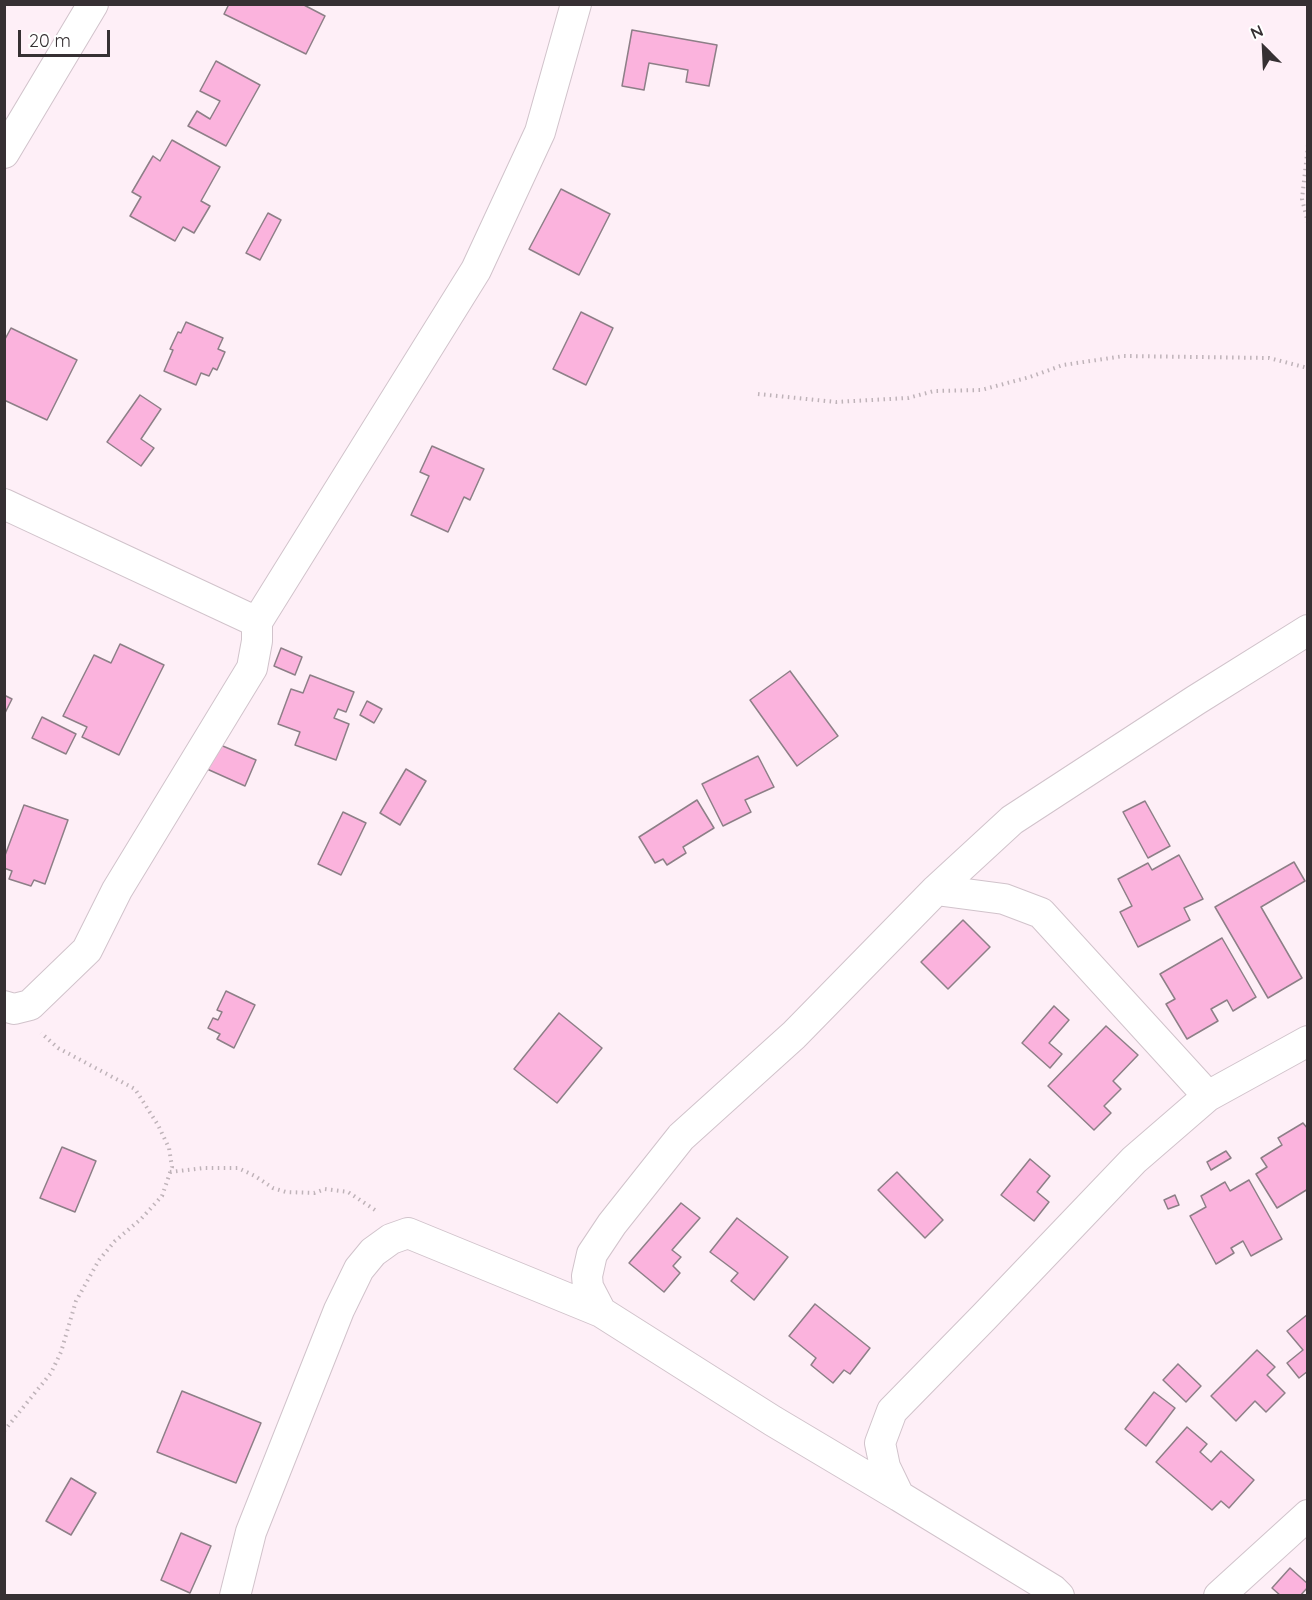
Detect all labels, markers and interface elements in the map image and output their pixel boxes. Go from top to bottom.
scale bar [21,18,112,56]
north arrow [1234,18,1294,78]
text: N [1247,20,1266,43]
text: 20 m [29,29,71,52]

